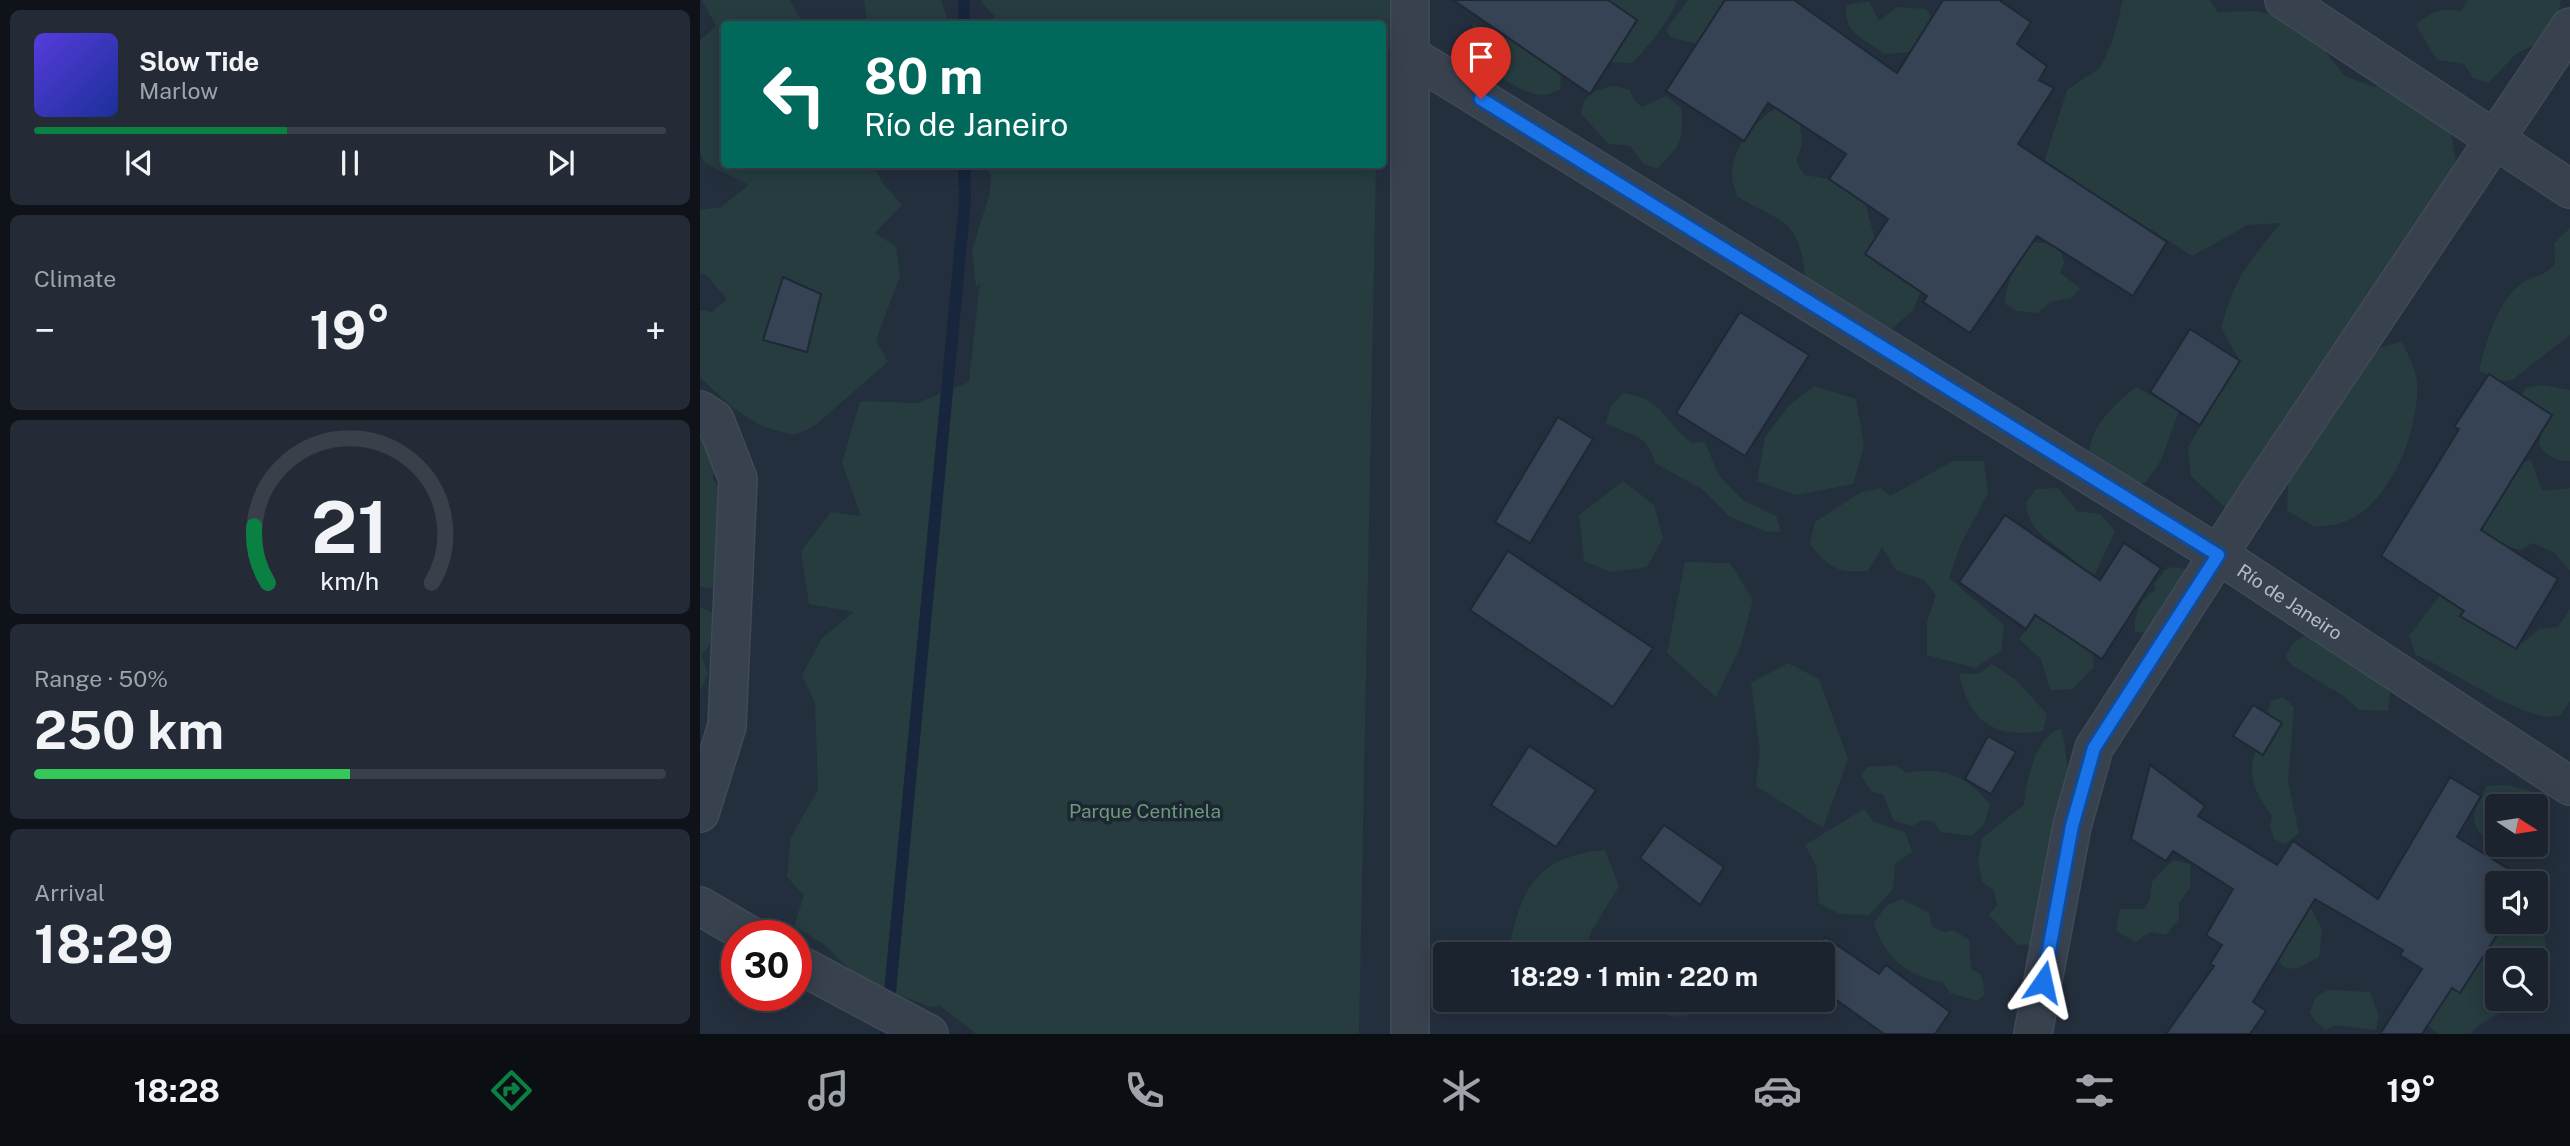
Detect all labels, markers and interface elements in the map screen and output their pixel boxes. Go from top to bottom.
pin [1451,27,1511,99]
icon: arrive [1462,38,1500,76]
text: Slow Tide [139,46,259,77]
text: 80 m [864,47,983,105]
icon: left [749,49,840,140]
text: Marlow [139,77,218,104]
text: Río de Janeiro [864,106,1068,143]
icon: previous [120,144,158,182]
icon: pause [331,144,369,182]
icon: next [542,144,580,182]
text: Climate [34,265,116,292]
text: 19° [309,300,391,361]
text: − [34,308,55,353]
text: + [645,308,666,353]
text: 21 [311,484,389,569]
street label: Río de Janeiro [2233,559,2347,644]
text: km/h [321,566,379,596]
text: Range · 50% [34,665,168,692]
text: 250 km [34,700,224,761]
north arrow [2485,794,2548,858]
map controls [2485,794,2548,1011]
park label: Parque Centinela [1069,800,1221,822]
button: sound [2485,871,2548,934]
text: Arrival [34,879,105,906]
text: 18:29 [34,914,174,975]
speed limit sign: 30 [721,920,812,1011]
position arrow [2006,945,2080,1019]
button: search [2485,948,2548,1011]
text: 18:29 · 1 min · 220 m [1510,961,1758,992]
icon: directions [487,1066,536,1115]
icon: music [804,1066,853,1115]
icon: phone [1120,1066,1169,1115]
icon: climate [1437,1066,1486,1115]
icon: car [1753,1066,1802,1115]
icon: filters [2070,1066,2119,1115]
text: 18:28 [134,1072,220,1109]
text: 19° [2386,1072,2436,1109]

